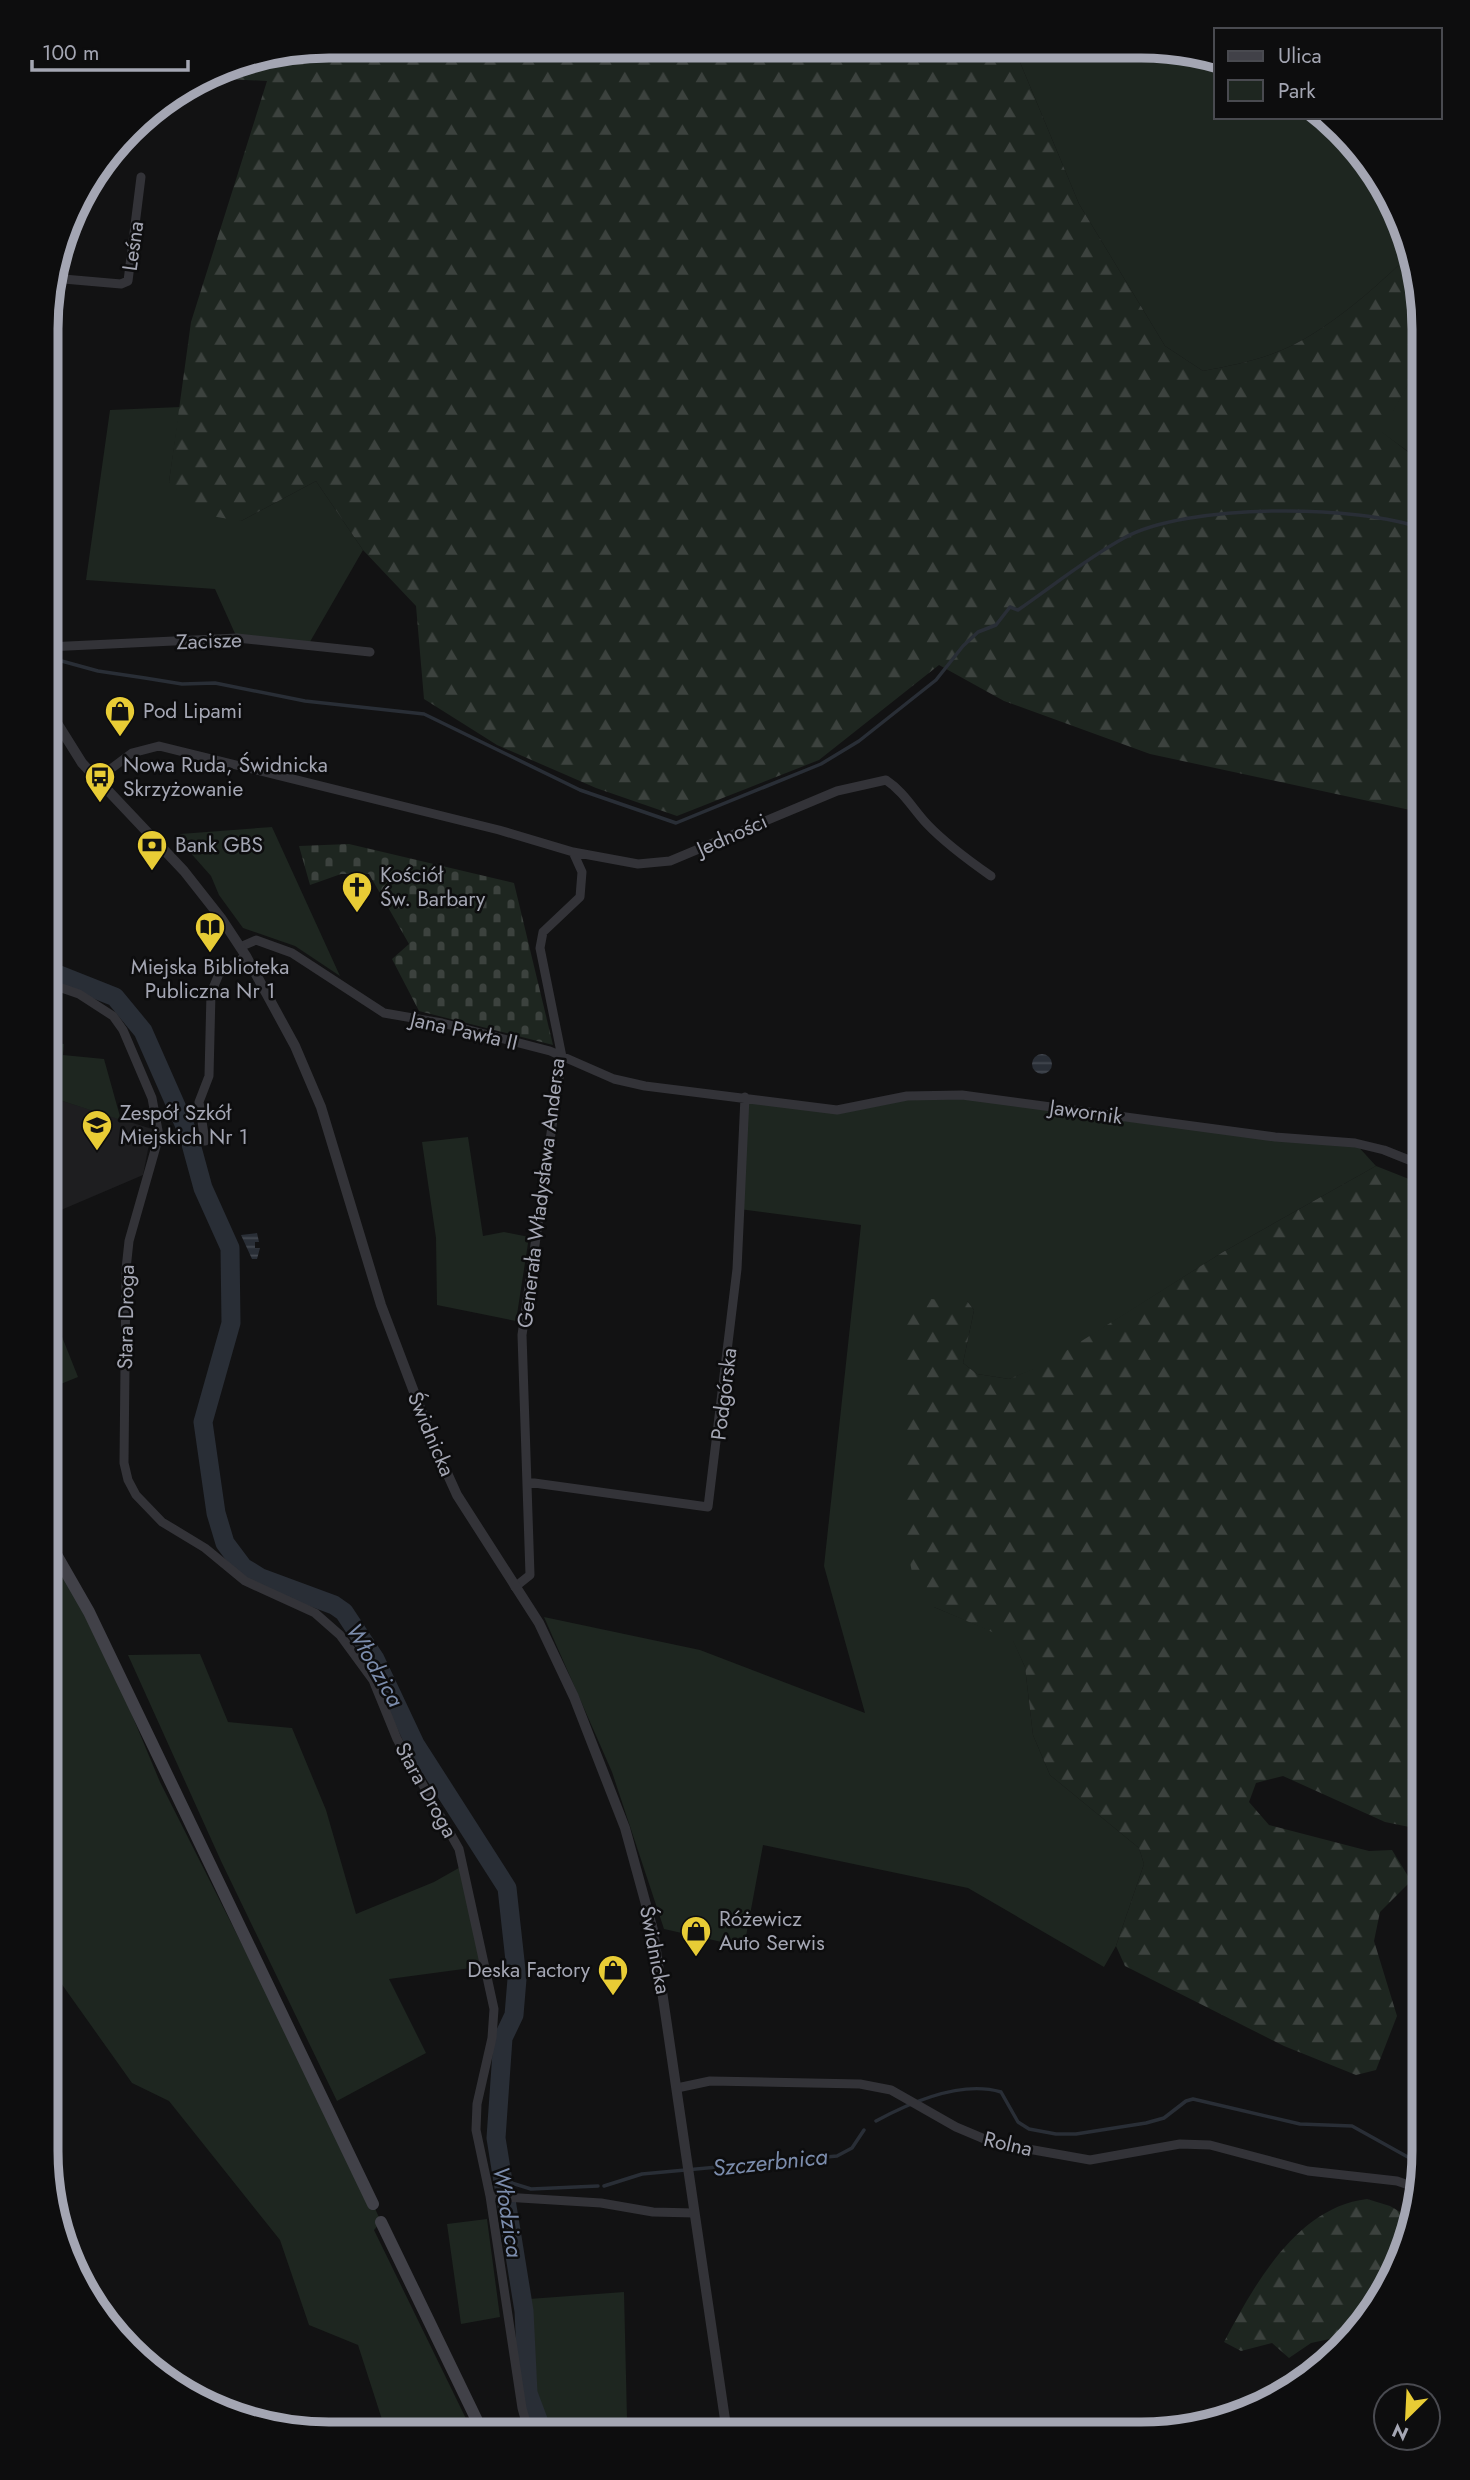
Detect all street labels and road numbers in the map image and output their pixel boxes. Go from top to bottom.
street label: Leśna [115,219,151,273]
street label: Zacisze [176,625,243,657]
street label: Jedności [689,806,772,865]
street label: Jana Pawła II [404,1003,521,1058]
street label: Generała Władysława Andersa [510,1056,572,1330]
street label: Jawornik [1045,1092,1125,1132]
street label: Stara Droga [110,1264,142,1370]
street label: Podgórska [703,1346,745,1442]
street label: Świdnicka [400,1387,462,1481]
street label: Stara Droga [387,1737,465,1843]
street label: Świdnicka [632,1903,678,1997]
street label: Rolna [981,2124,1035,2164]

